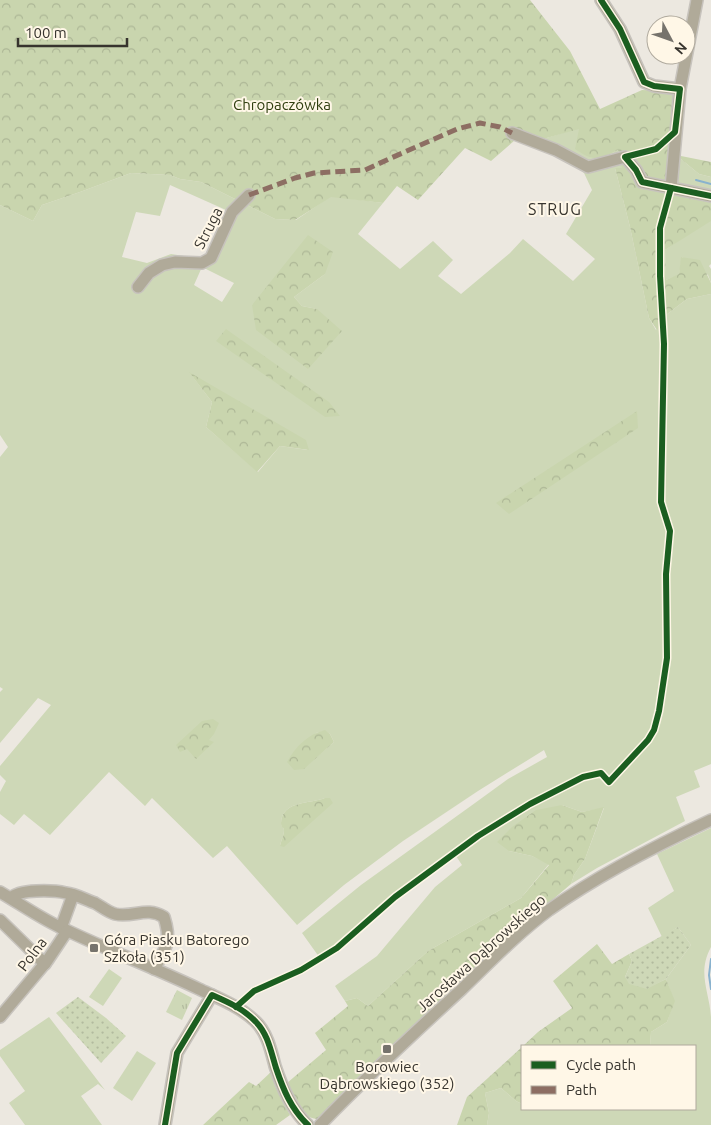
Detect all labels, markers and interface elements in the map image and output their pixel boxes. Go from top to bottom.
scale bar [18,15,126,47]
north arrow [646,15,696,65]
text: 100 m [25,24,67,41]
text: N [671,39,690,58]
park label: Chropaczówka [233,96,331,113]
district label: STRUG [528,200,582,218]
street label: Struga [190,204,226,252]
street label: Jarosława Dąbrowskiego [413,891,549,1015]
place label: Góra Piasku Batorego Szkoła (351) [104,931,249,965]
street label: Polna [14,934,50,974]
marker: Góra Piasku Batorego Szkoła (351) [88,942,100,954]
marker: Borowiec Dąbrowskiego (352) [381,1043,393,1055]
legend [521,1045,696,1110]
text: Cycle path [566,1056,636,1073]
place label: Borowiec Dąbrowskiego (352) [320,1058,454,1092]
text: Path [566,1081,597,1098]

